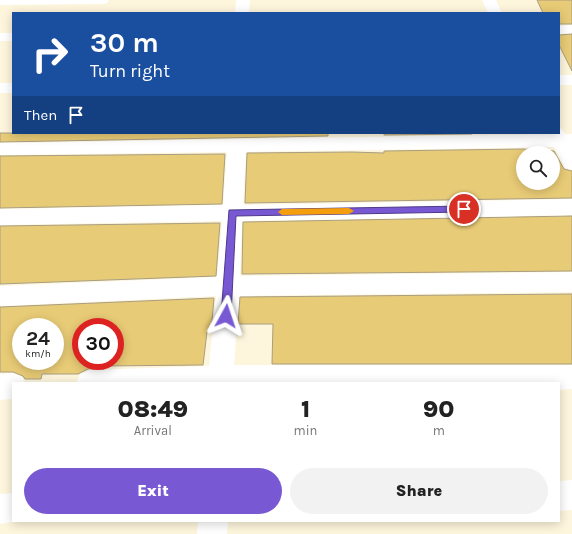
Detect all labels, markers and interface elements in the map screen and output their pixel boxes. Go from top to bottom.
text: 30 m [90,26,159,59]
icon: right [24,28,76,80]
text: Turn right [90,60,170,82]
icon: arrive [65,104,87,126]
text: Then [24,106,57,124]
map controls [516,146,560,190]
button: search [516,146,560,190]
pin [447,192,481,226]
icon: arrive [453,198,475,220]
position arrow [205,295,247,337]
speed limit sign: 30 [72,318,124,370]
text: 24 [26,327,50,350]
text: km/h [25,348,51,360]
text: 08:49 [118,395,188,423]
text: 1 [301,395,310,423]
text: 90 [423,395,455,423]
text: Arrival [134,423,172,438]
text: min [294,423,317,438]
text: m [433,423,445,438]
button: Exit [24,468,282,514]
button: Share [290,468,548,514]

